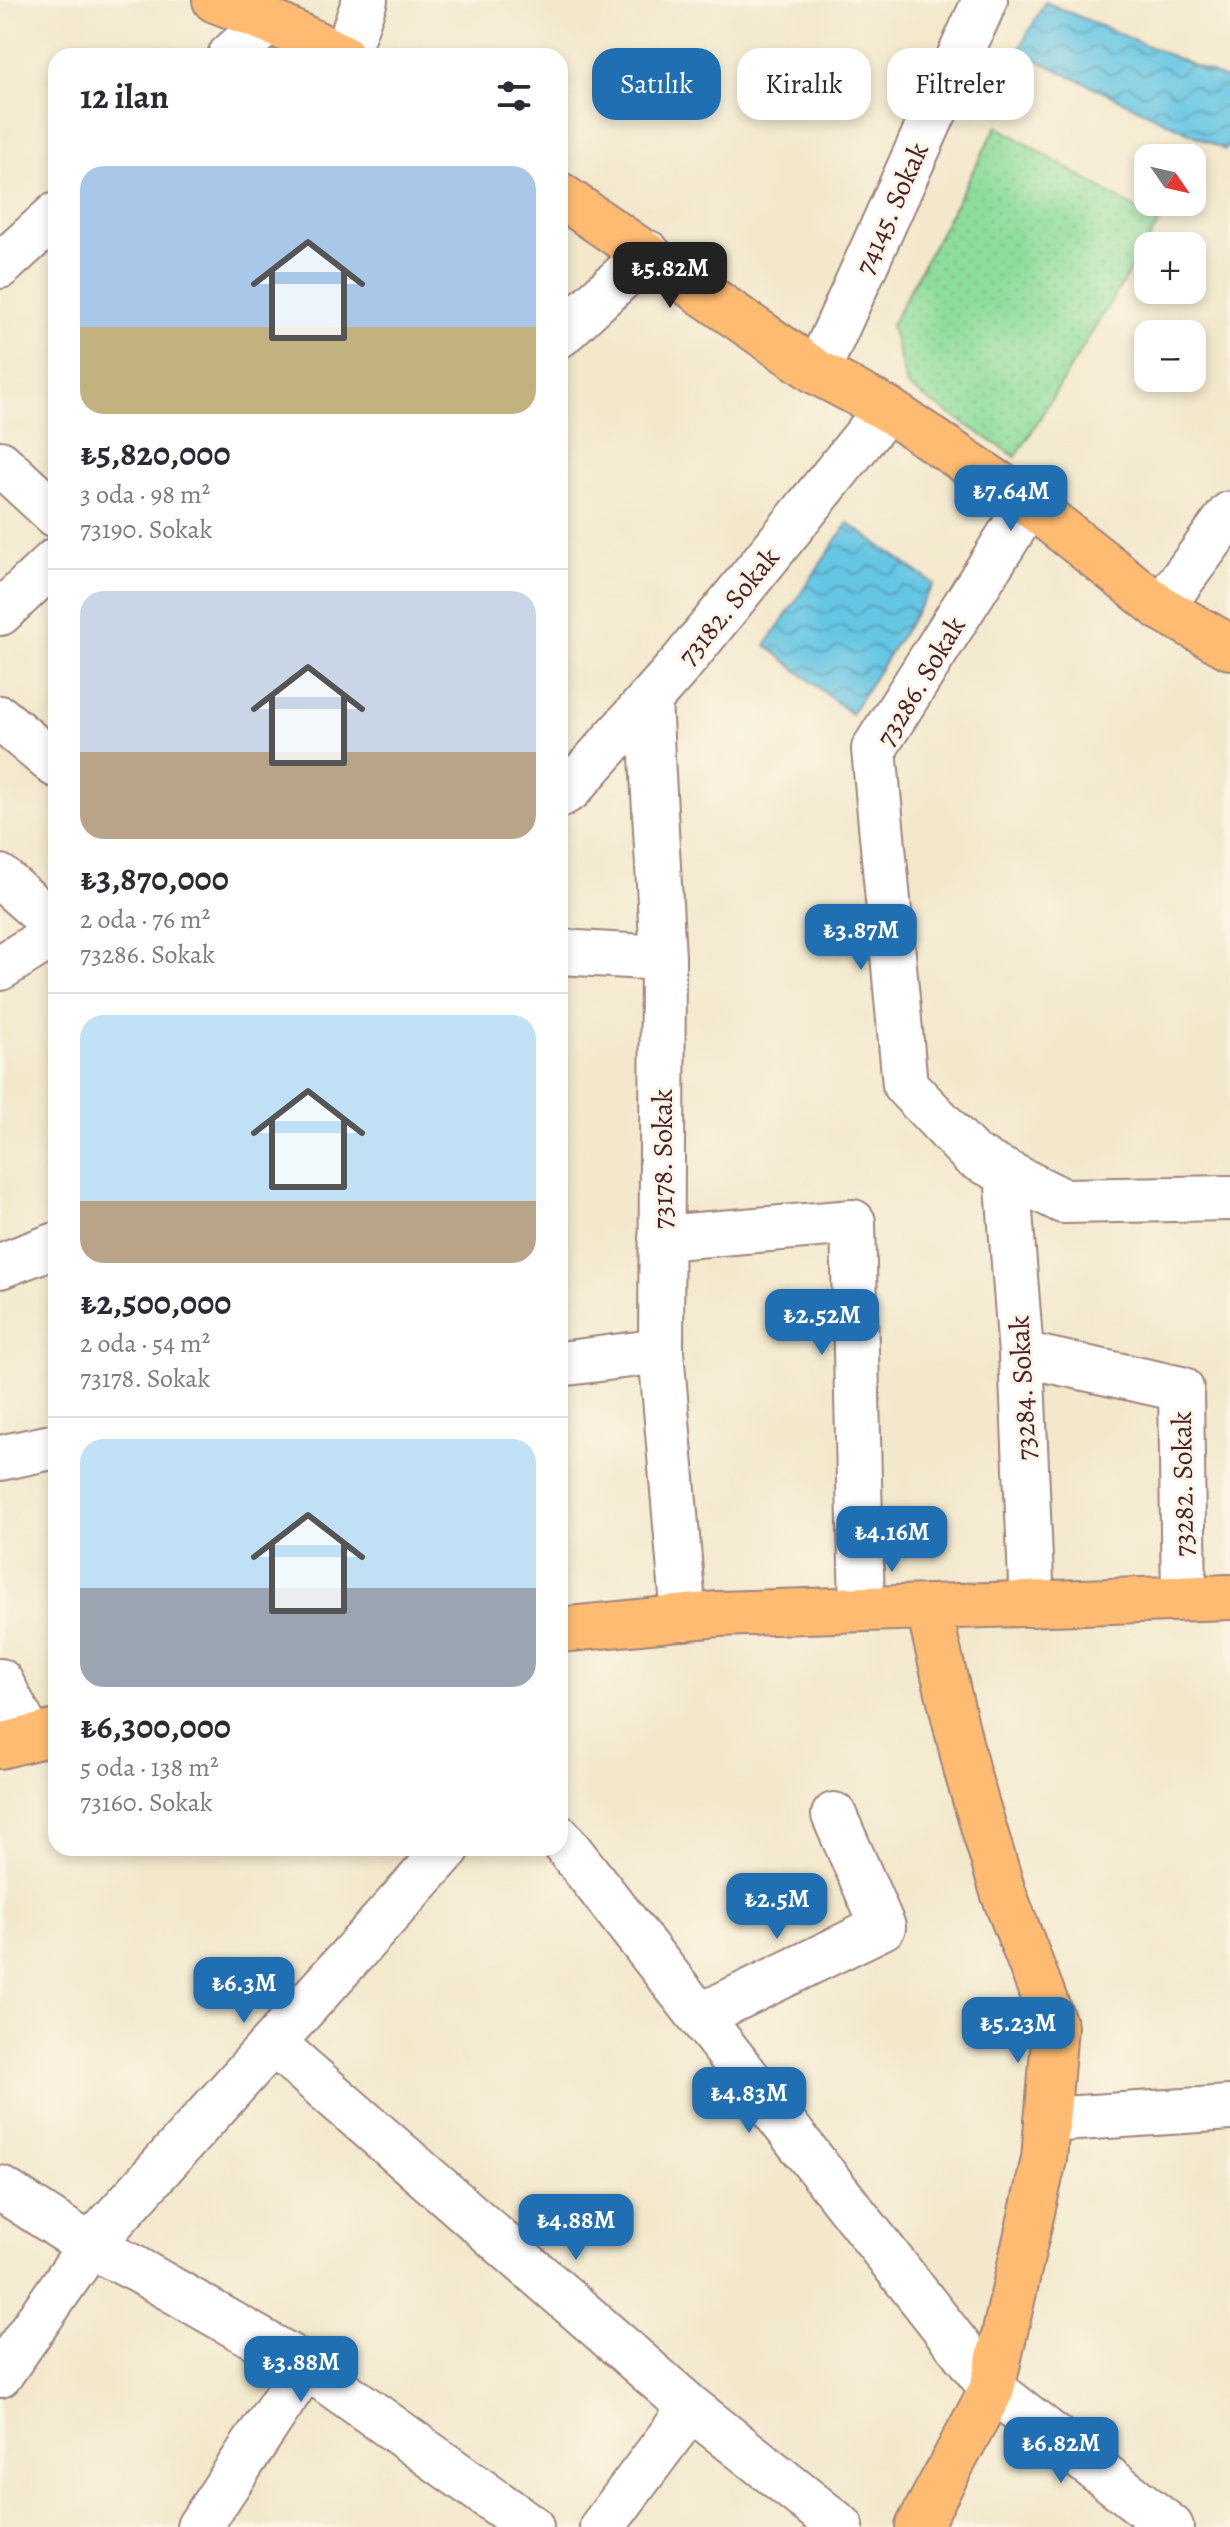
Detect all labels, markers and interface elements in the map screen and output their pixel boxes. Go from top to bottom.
chip: Satılık [592,48,721,120]
chip: Kiralık [737,48,871,120]
chip: Filtreler [887,48,1034,120]
text: 12 ilan [80,73,169,120]
icon: filters [492,74,536,118]
street label: 74145. Sokak [846,136,938,280]
north arrow [1134,144,1206,216]
map controls [1134,144,1206,392]
icon: home [236,218,380,362]
button: + [1134,232,1206,304]
pin: ₺5.82M [605,242,735,310]
text: ₺5.82M [631,250,709,285]
button: − [1134,320,1206,392]
text: ₺5,820,000 [80,430,231,477]
pin: ₺7.64M [946,465,1076,533]
text: ₺7.64M [972,473,1050,508]
text: 3 oda · 98 m² [80,477,210,512]
text: 73190. Sokak [80,512,213,547]
street label: 73182. Sokak [669,539,788,674]
street label: 73286. Sokak [867,609,975,754]
icon: home [236,643,380,787]
text: ₺3,870,000 [80,855,229,902]
text: 2 oda · 76 m² [80,902,210,937]
pin: ₺3.87M [796,904,926,972]
text: ₺3.87M [823,912,899,947]
text: 73286. Sokak [80,937,215,972]
icon: home [236,1067,380,1211]
street label: 73178. Sokak [644,1089,682,1229]
text: ₺2,500,000 [80,1279,231,1326]
pin: ₺2.52M [757,1289,887,1357]
text: ₺2.52M [783,1297,861,1332]
street label: 73284. Sokak [1000,1314,1046,1461]
text: 2 oda · 54 m² [80,1326,210,1361]
text: 73178. Sokak [80,1361,210,1396]
street label: 73282. Sokak [1163,1411,1203,1557]
icon: home [236,1491,380,1635]
pin: ₺4.16M [827,1506,957,1574]
text: ₺4.16M [854,1514,930,1549]
text: ₺6,300,000 [80,1703,231,1750]
text: 5 oda · 138 m² [80,1750,218,1785]
text: 73160. Sokak [80,1785,213,1820]
pin: ₺2.5M [721,1873,833,1941]
text: ₺2.5M [744,1881,810,1916]
pin: ₺6.3M [188,1957,300,2025]
text: ₺6.3M [211,1965,277,2000]
pin: ₺5.23M [953,1997,1083,2065]
text: ₺5.23M [980,2005,1056,2040]
pin: ₺4.83M [684,2067,814,2135]
text: ₺4.83M [710,2075,788,2110]
pin: ₺4.88M [511,2194,641,2262]
text: ₺4.88M [537,2202,615,2237]
pin: ₺3.88M [236,2336,366,2404]
text: ₺3.88M [262,2344,340,2379]
pin: ₺6.82M [996,2417,1126,2485]
text: ₺6.82M [1022,2425,1100,2460]

